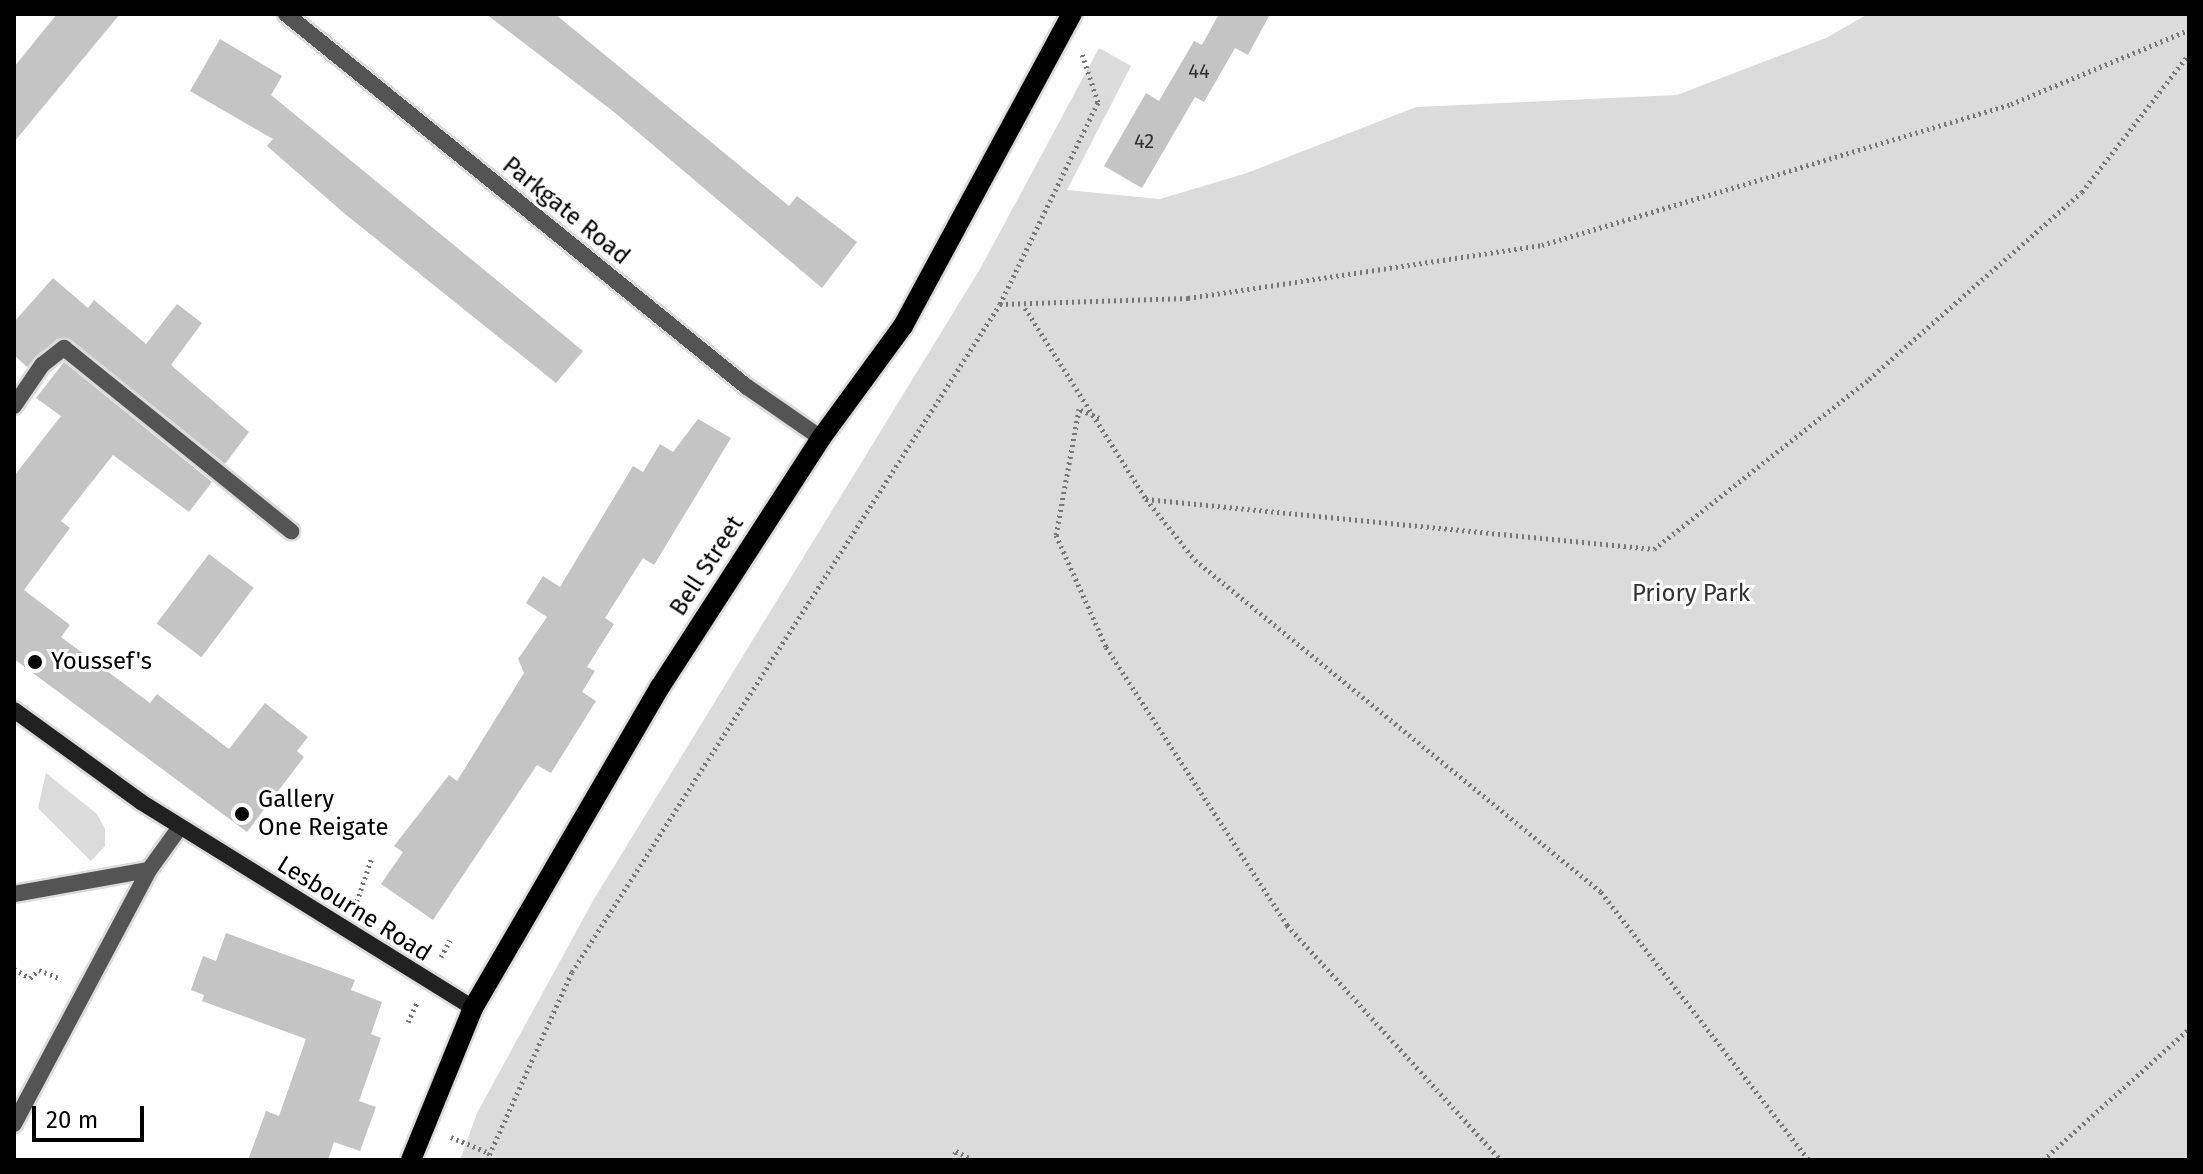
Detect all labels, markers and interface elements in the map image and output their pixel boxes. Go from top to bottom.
house number: 44 [1188,59,1210,83]
house number: 42 [1134,129,1154,153]
street label: Parkgate Road [497,151,635,271]
street label: Bell Street [664,511,750,621]
park label: Priory Park [1632,580,1750,608]
place label: Youssef's [51,648,152,676]
marker: Youssef's [26,653,44,671]
place label: Gallery One Reigate [258,786,389,842]
marker: Gallery One Reigate [233,805,251,823]
street label: Lesbourne Road [272,850,436,968]
scale bar [36,1090,148,1140]
text: 20 m [46,1106,98,1134]

